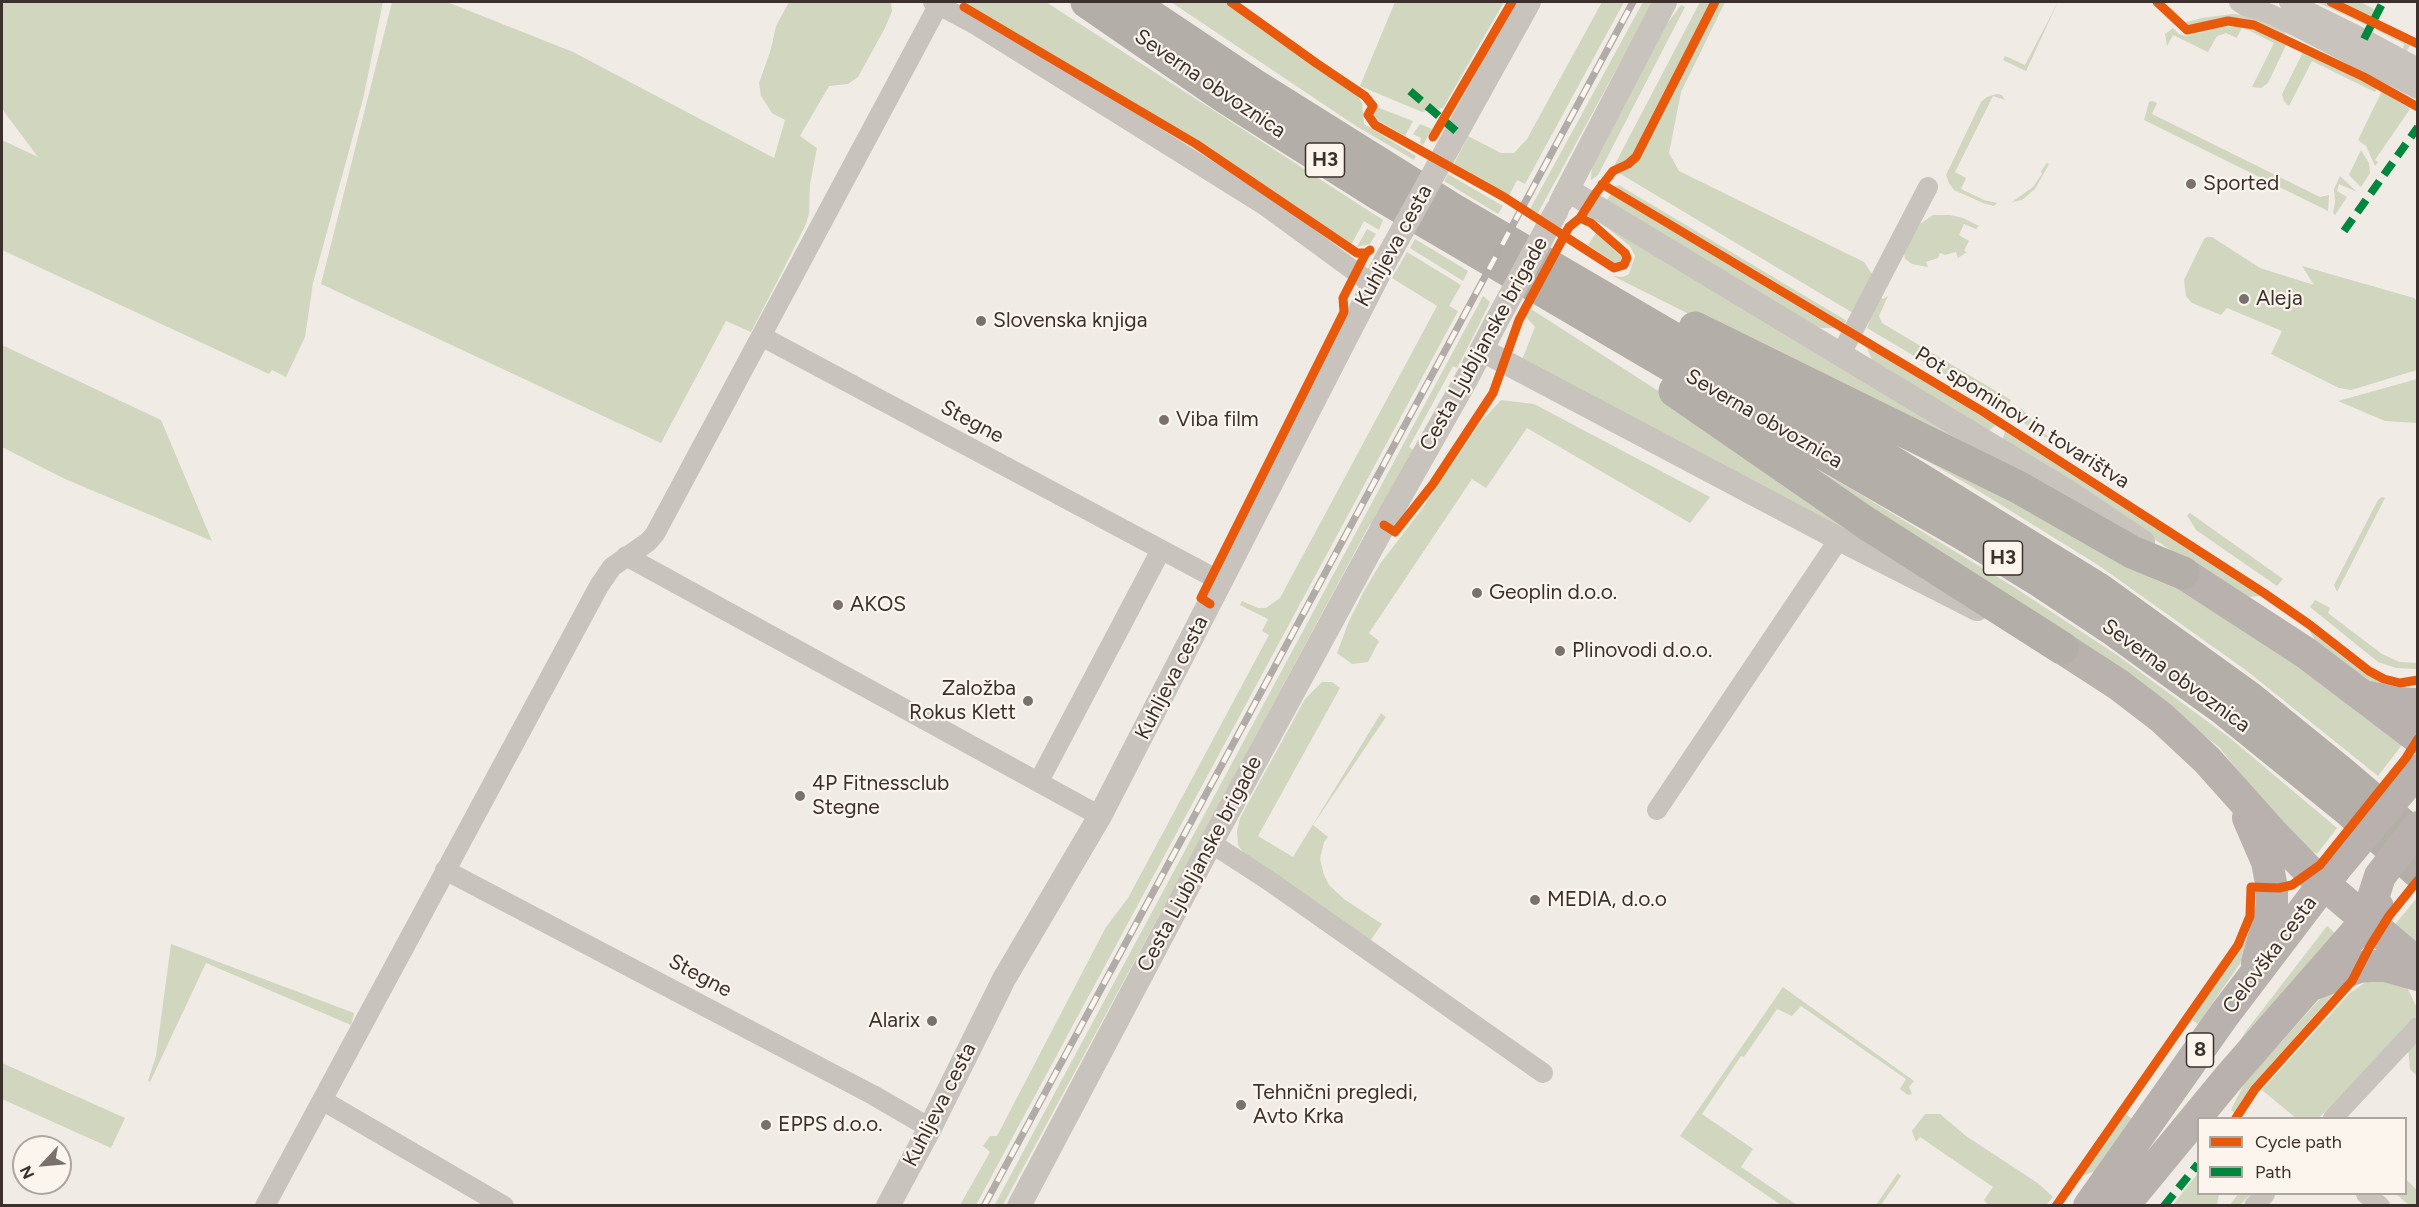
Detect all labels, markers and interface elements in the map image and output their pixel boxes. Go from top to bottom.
street label: Severna obvoznica [1130,24,1290,144]
road number: H3 [1306,143,1344,177]
place label: Sported [2203,171,2279,197]
marker: Sported [2184,177,2198,191]
street label: Kuhljeva cesta [1350,181,1438,311]
street label: Cesta Ljubljanske brigade [1415,233,1553,455]
place label: Aleja [2256,286,2303,312]
marker: Aleja [2237,292,2251,306]
place label: Slovenska knjiga [993,308,1147,334]
marker: Slovenska knjiga [974,314,988,328]
street label: Pot spominov in tovarištva [1910,342,2134,494]
street label: Severna obvoznica [1681,364,1847,474]
street label: Stegne [936,395,1008,449]
place label: Viba film [1176,407,1259,433]
marker: Viba film [1157,413,1171,427]
road number: H3 [1984,541,2022,575]
place label: Geoplin d.o.o. [1489,580,1617,606]
marker: Geoplin d.o.o. [1470,586,1484,600]
place label: AKOS [850,592,906,618]
marker: AKOS [831,598,845,612]
street label: Kuhljeva cesta [1130,612,1214,744]
street label: Severna obvoznica [2097,614,2255,738]
place label: Plinovodi d.o.o. [1572,638,1712,664]
marker: Plinovodi d.o.o. [1553,644,1567,658]
place label: Založba Rokus Klett [909,676,1016,726]
marker: Založba Rokus Klett [1021,694,1035,708]
street label: Cesta Ljubljanske brigade [1132,752,1268,976]
place label: 4P Fitnessclub Stegne [812,771,949,821]
marker: 4P Fitnessclub Stegne [793,789,807,803]
place label: MEDIA, d.o.o [1547,887,1667,913]
street label: Celovška cesta [2218,891,2322,1019]
marker: MEDIA, d.o.o [1528,893,1542,907]
street label: Stegne [664,949,736,1003]
place label: Alarix [869,1008,920,1034]
marker: Alarix [925,1014,939,1028]
road number: 8 [2186,1033,2214,1067]
street label: Kuhljeva cesta [898,1039,982,1171]
place label: Tehnični pregledi, Avto Krka [1253,1080,1418,1130]
marker: Tehnični pregledi, Avto Krka [1234,1098,1248,1112]
place label: EPPS d.o.o. [778,1112,883,1138]
legend [2197,1117,2407,1195]
marker: EPPS d.o.o. [759,1118,773,1132]
text: Cycle path [2255,1131,2342,1153]
north arrow [12,1135,72,1195]
text: Path [2255,1161,2291,1183]
text: N [16,1163,38,1182]

